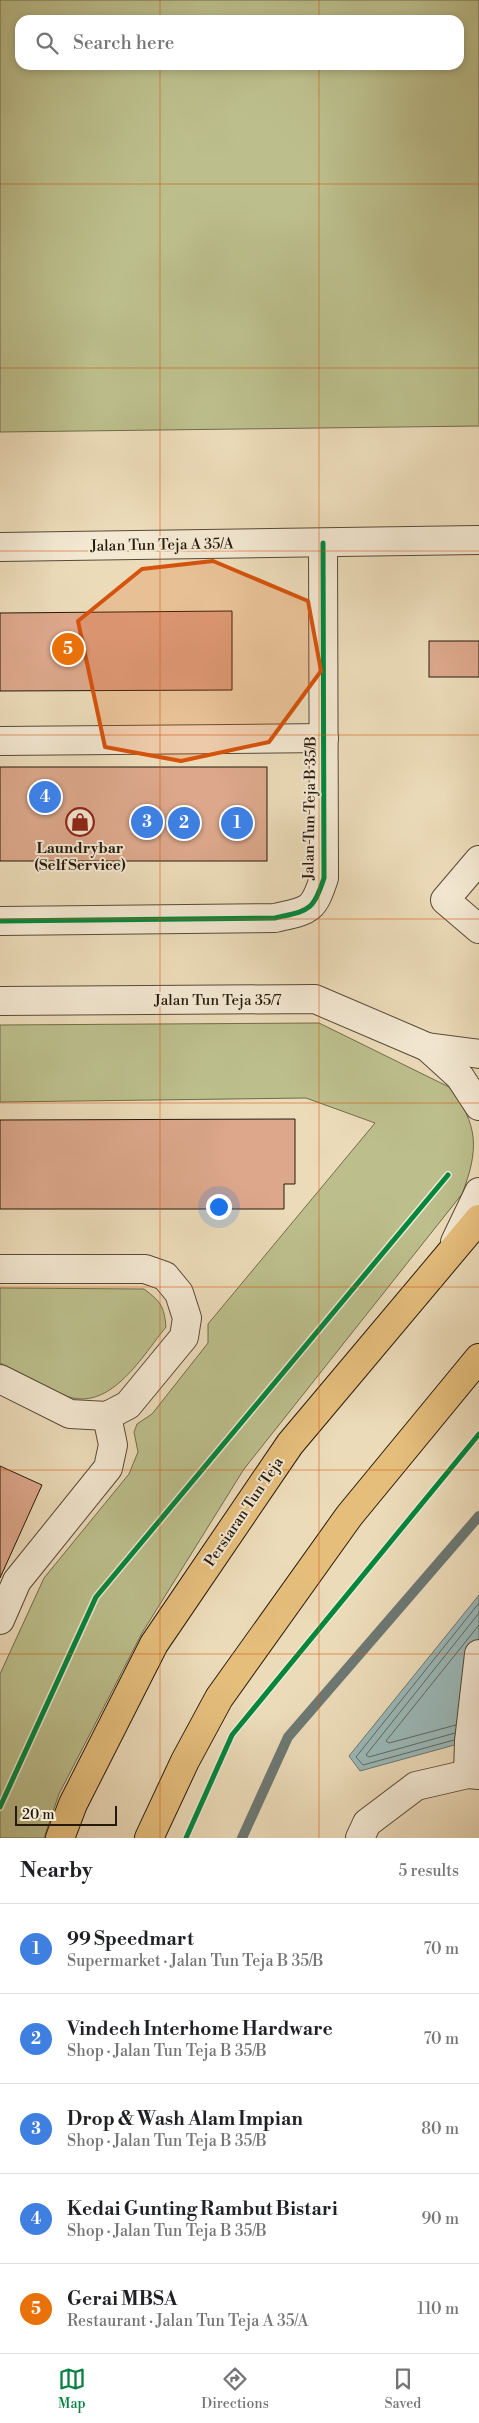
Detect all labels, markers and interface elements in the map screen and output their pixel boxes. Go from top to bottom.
search box [15,15,464,70]
icon: search [33,29,61,57]
text: Search here [73,31,174,55]
street label: Jalan Tun Teja A 35/A [89,534,235,556]
pin: 5 [52,630,84,668]
street label: Jalan Tun Teja B 35/B [299,736,321,881]
pin: 4 [29,778,61,816]
pin: 3 [131,803,163,841]
pin: 2 [168,804,200,842]
pin: 1 [221,804,253,842]
shop icon: Laundrybar (Self Service) [65,807,95,837]
place label: Laundrybar (Self Service) [34,839,126,875]
street label: Jalan Tun Teja 35/7 [153,991,282,1010]
your location [206,1194,232,1220]
street label: Persiaran Tun Teja [200,1453,288,1570]
scale bar [15,1803,118,1826]
text: 20 m [22,1806,54,1824]
text: Nearby [20,1858,93,1884]
text: 5 results [398,1861,459,1881]
text: 99 Speedmart [67,1927,194,1951]
text: 1 [32,1939,40,1959]
text: 70 m [423,1939,459,1959]
text: Supermarket · Jalan Tun Teja B 35/B [67,1951,323,1971]
text: Vindech Interhome Hardware [67,2017,333,2041]
text: 2 [31,2029,41,2049]
text: 70 m [423,2029,459,2049]
text: Shop · Jalan Tun Teja B 35/B [67,2041,267,2061]
text: Drop & Wash Alam Impian [67,2107,303,2131]
text: 3 [31,2119,41,2139]
text: 80 m [421,2119,459,2139]
text: Shop · Jalan Tun Teja B 35/B [67,2131,267,2151]
text: Kedai Gunting Rambut Bistari [67,2197,338,2221]
text: 4 [31,2209,41,2229]
text: 90 m [421,2209,459,2229]
text: Shop · Jalan Tun Teja B 35/B [67,2221,267,2241]
text: Gerai MBSA [67,2287,177,2311]
text: 5 [31,2299,41,2319]
text: 110 m [417,2299,459,2319]
text: Restaurant · Jalan Tun Teja A 35/A [67,2311,309,2331]
tab: Map [58,2365,86,2413]
tab: Directions [201,2365,269,2413]
tab: Saved [384,2365,421,2413]

